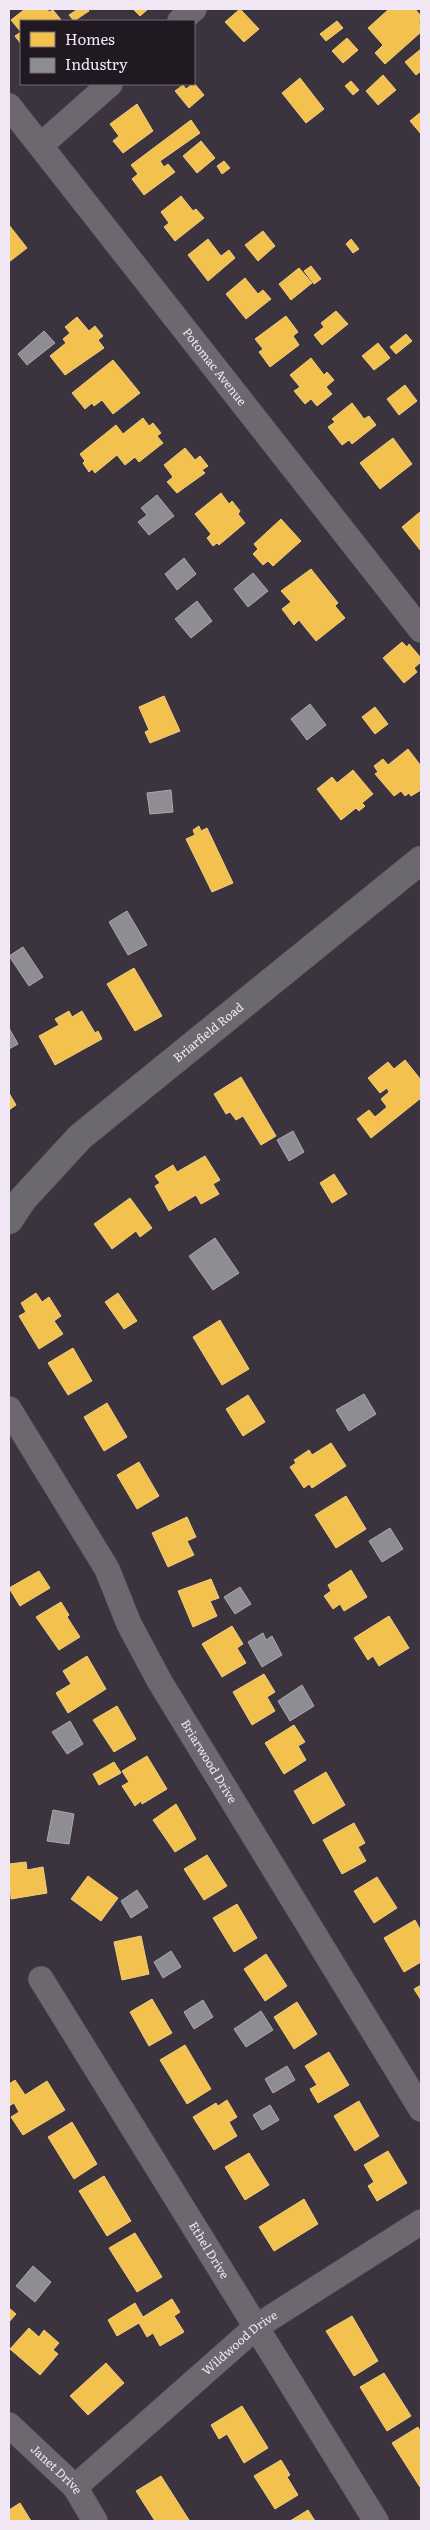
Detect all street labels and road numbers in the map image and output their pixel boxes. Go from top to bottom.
street label: Potomac Avenue [179,324,251,409]
street label: Briarfield Road [169,997,248,1066]
street label: Briarwood Drive [177,1716,242,1806]
street label: Ethel Drive [185,2218,234,2282]
street label: Wildwood Drive [197,2306,281,2379]
street label: Janet Drive [27,2440,87,2497]

